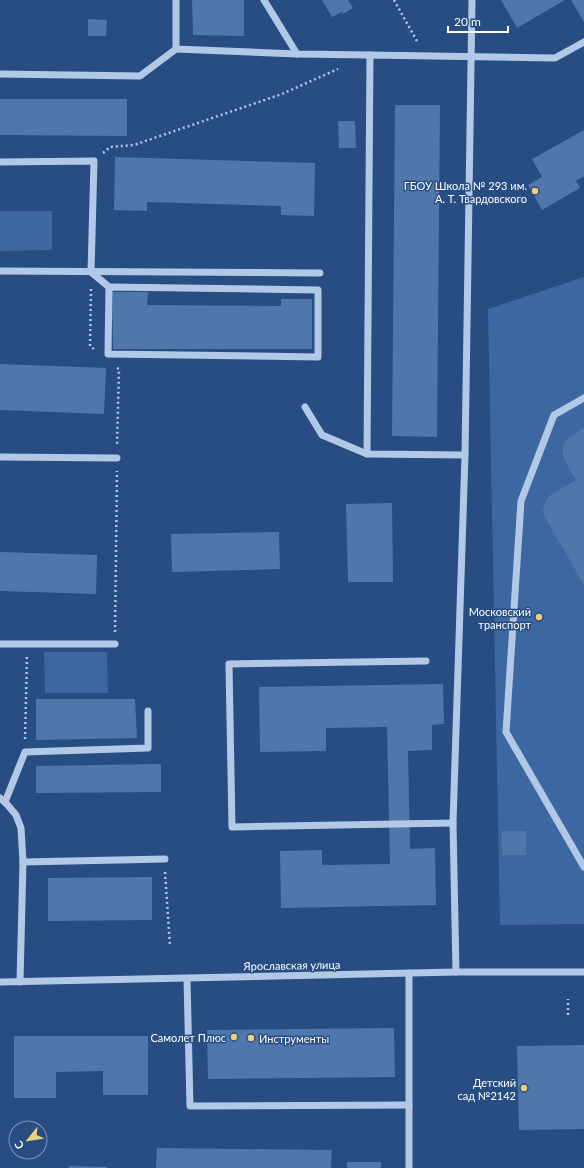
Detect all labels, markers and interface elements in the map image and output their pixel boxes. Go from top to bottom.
scale bar [448,8,508,34]
text: 20 m [454,14,481,29]
place label: ГБОУ Школа № 293 им. А. Т. Твардовского [404,179,527,205]
marker: ГБОУ Школа № 293 им. А. Т. Твардовского [530,186,540,196]
place label: Московский транспорт [469,605,531,631]
marker: Московский транспорт [534,612,544,622]
street label: Ярославская улица [242,958,341,972]
place label: Самолет Плюс [151,1031,226,1044]
marker: Самолет Плюс [229,1032,239,1042]
place label: Инструменты [259,1032,329,1045]
marker: Инструменты [246,1033,256,1043]
place label: Детский сад №2142 [457,1076,516,1102]
marker: Детский сад №2142 [519,1083,529,1093]
north arrow [8,1120,48,1160]
text: С [11,1138,26,1152]

